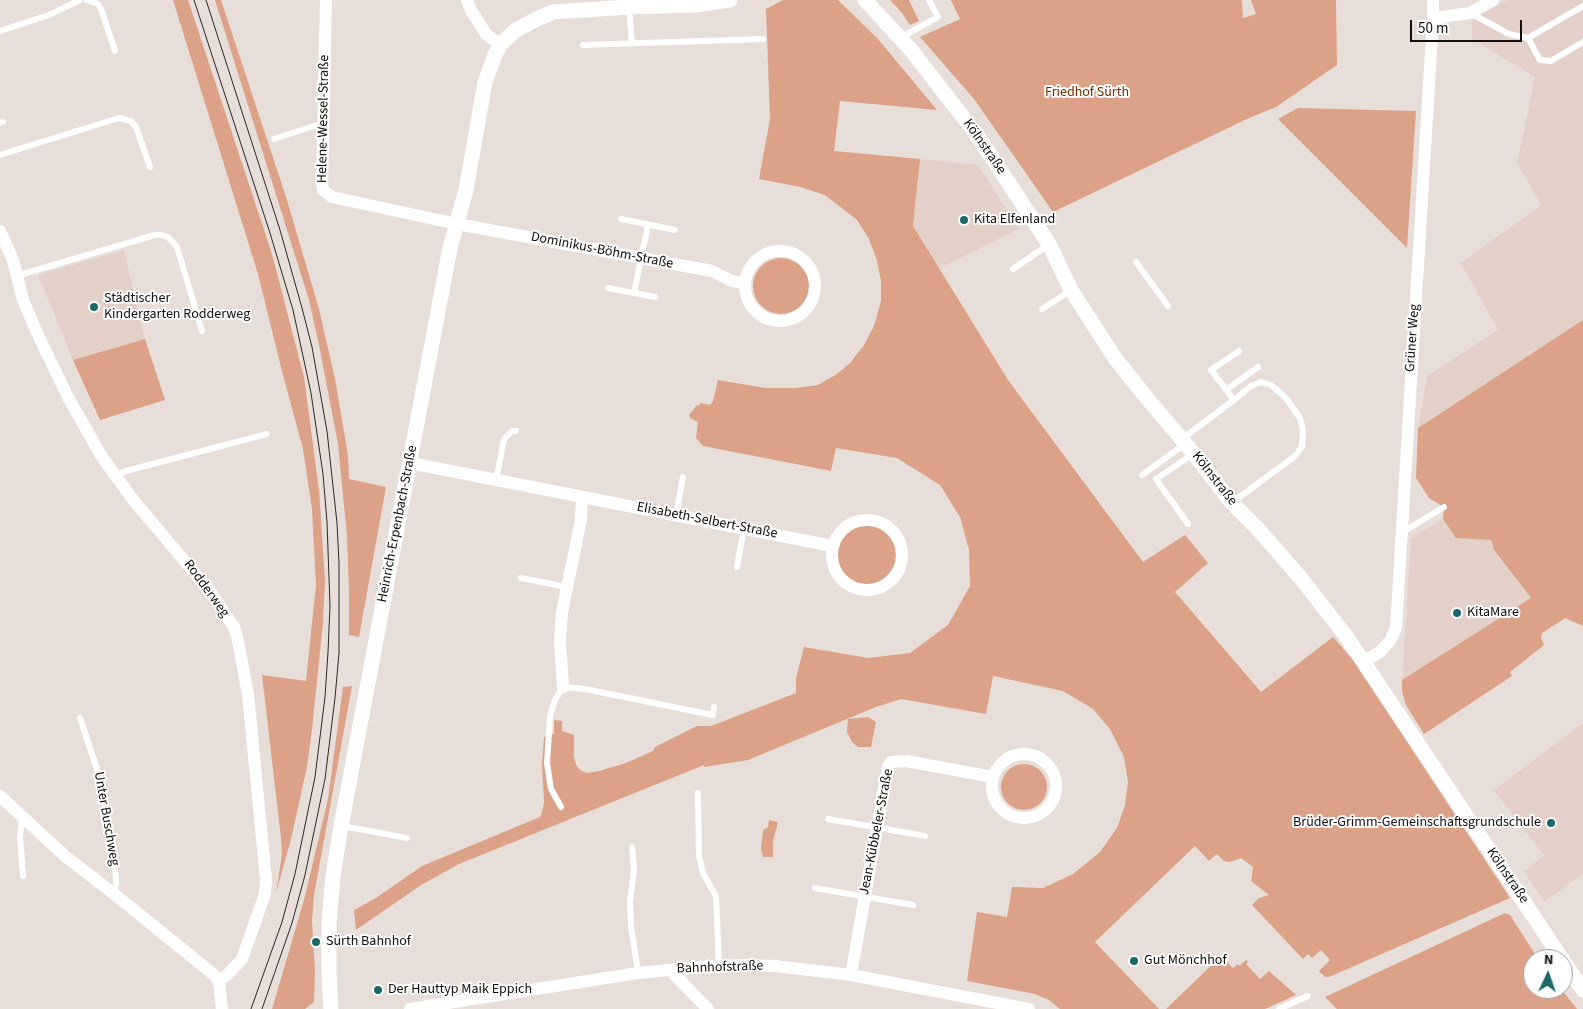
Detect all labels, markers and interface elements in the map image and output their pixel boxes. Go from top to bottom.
scale bar [1413,10,1526,42]
text: 50 m [1418,18,1448,39]
street label: Helene-Wessel-Straße [314,55,334,183]
park label: Friedhof Sürth [1045,85,1129,101]
street label: Kölnstraße [959,116,1009,178]
place label: Kita Elfenland [974,212,1055,228]
marker: Kita Elfenland [958,214,970,226]
street label: Dominikus-Böhm-Straße [529,229,675,273]
place label: Städtischer Kindergarten Rodderweg [104,291,250,324]
marker: Städtischer Kindergarten Rodderweg [88,301,100,313]
street label: Grüner Weg [1402,303,1424,373]
street label: Heinrich-Erpenbach-Straße [375,444,421,604]
street label: Kölnstraße [1188,449,1240,509]
street label: Elisabeth-Selbert-Straße [635,499,779,543]
street label: Rodderweg [180,557,232,621]
place label: KitaMare [1467,605,1519,621]
marker: KitaMare [1451,607,1463,619]
street label: Jean-Kübbeler-Straße [857,768,897,896]
street label: Unter Buschweg [89,771,123,867]
place label: Brüder-Grimm-Gemeinschaftsgrundschule [1293,815,1541,831]
marker: Brüder-Grimm-Gemeinschaftsgrundschule [1545,817,1557,829]
street label: Kölnstraße [1482,845,1532,907]
place label: Sürth Bahnhof [326,934,411,950]
marker: Sürth Bahnhof [310,936,322,948]
north arrow [1523,949,1573,999]
text: N [1544,950,1554,970]
place label: Gut Mönchhof [1144,953,1226,969]
marker: Gut Mönchhof [1128,955,1140,967]
street label: Bahnhofstraße [676,958,764,978]
place label: Der Hauttyp Maik Eppich [388,982,532,998]
marker: Der Hauttyp Maik Eppich [372,984,384,996]

